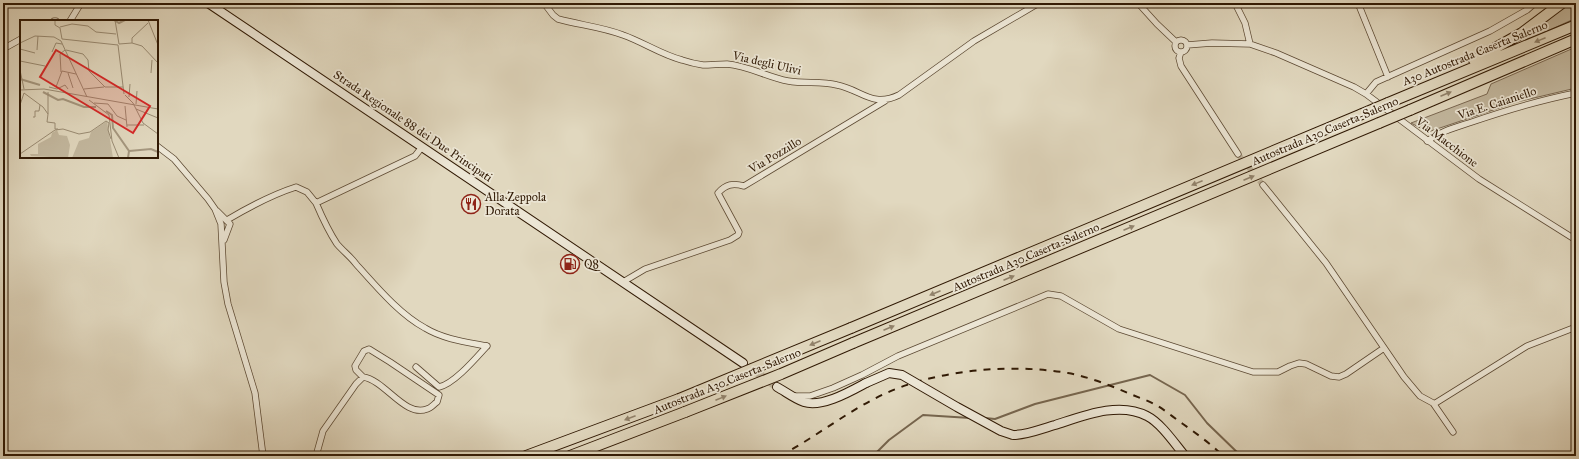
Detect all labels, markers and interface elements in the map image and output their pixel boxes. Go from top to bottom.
street label: A30 Autostrada Caserta Salerno [1399,17,1550,89]
inset map [20,20,158,158]
one-way arrow [1533,38,1545,44]
street label: Via degli Ulivi [730,48,803,79]
street label: Strada Regionale 88 dei Due Principati [330,67,496,186]
street label: Via E. Caianiello [1455,84,1538,123]
one-way arrow [1440,91,1452,97]
street label: Autostrada A30 Caserta-Salerno [1249,94,1400,169]
street label: Via Macchione [1412,113,1481,170]
street label: Via Pozzillo [745,134,804,177]
one-way arrow [1243,174,1255,180]
one-way arrow [1191,180,1202,186]
place label: Alla Zeppola Dorata [484,190,547,218]
restaurant icon: Alla Zeppola Dorata [460,193,482,215]
street label: Autostrada A30 Caserta-Salerno [950,220,1101,295]
one-way arrow [1123,224,1135,230]
fuel station icon: Q8 [559,253,581,275]
place label: Q8 [584,257,601,271]
one-way arrow [1003,274,1015,280]
one-way arrow [929,289,941,296]
one-way arrow [883,325,894,331]
one-way arrow [810,340,821,346]
street label: Autostrada A30 Caserta-Salerno [650,345,803,417]
one-way arrow [716,394,728,400]
one-way arrow [623,415,635,421]

